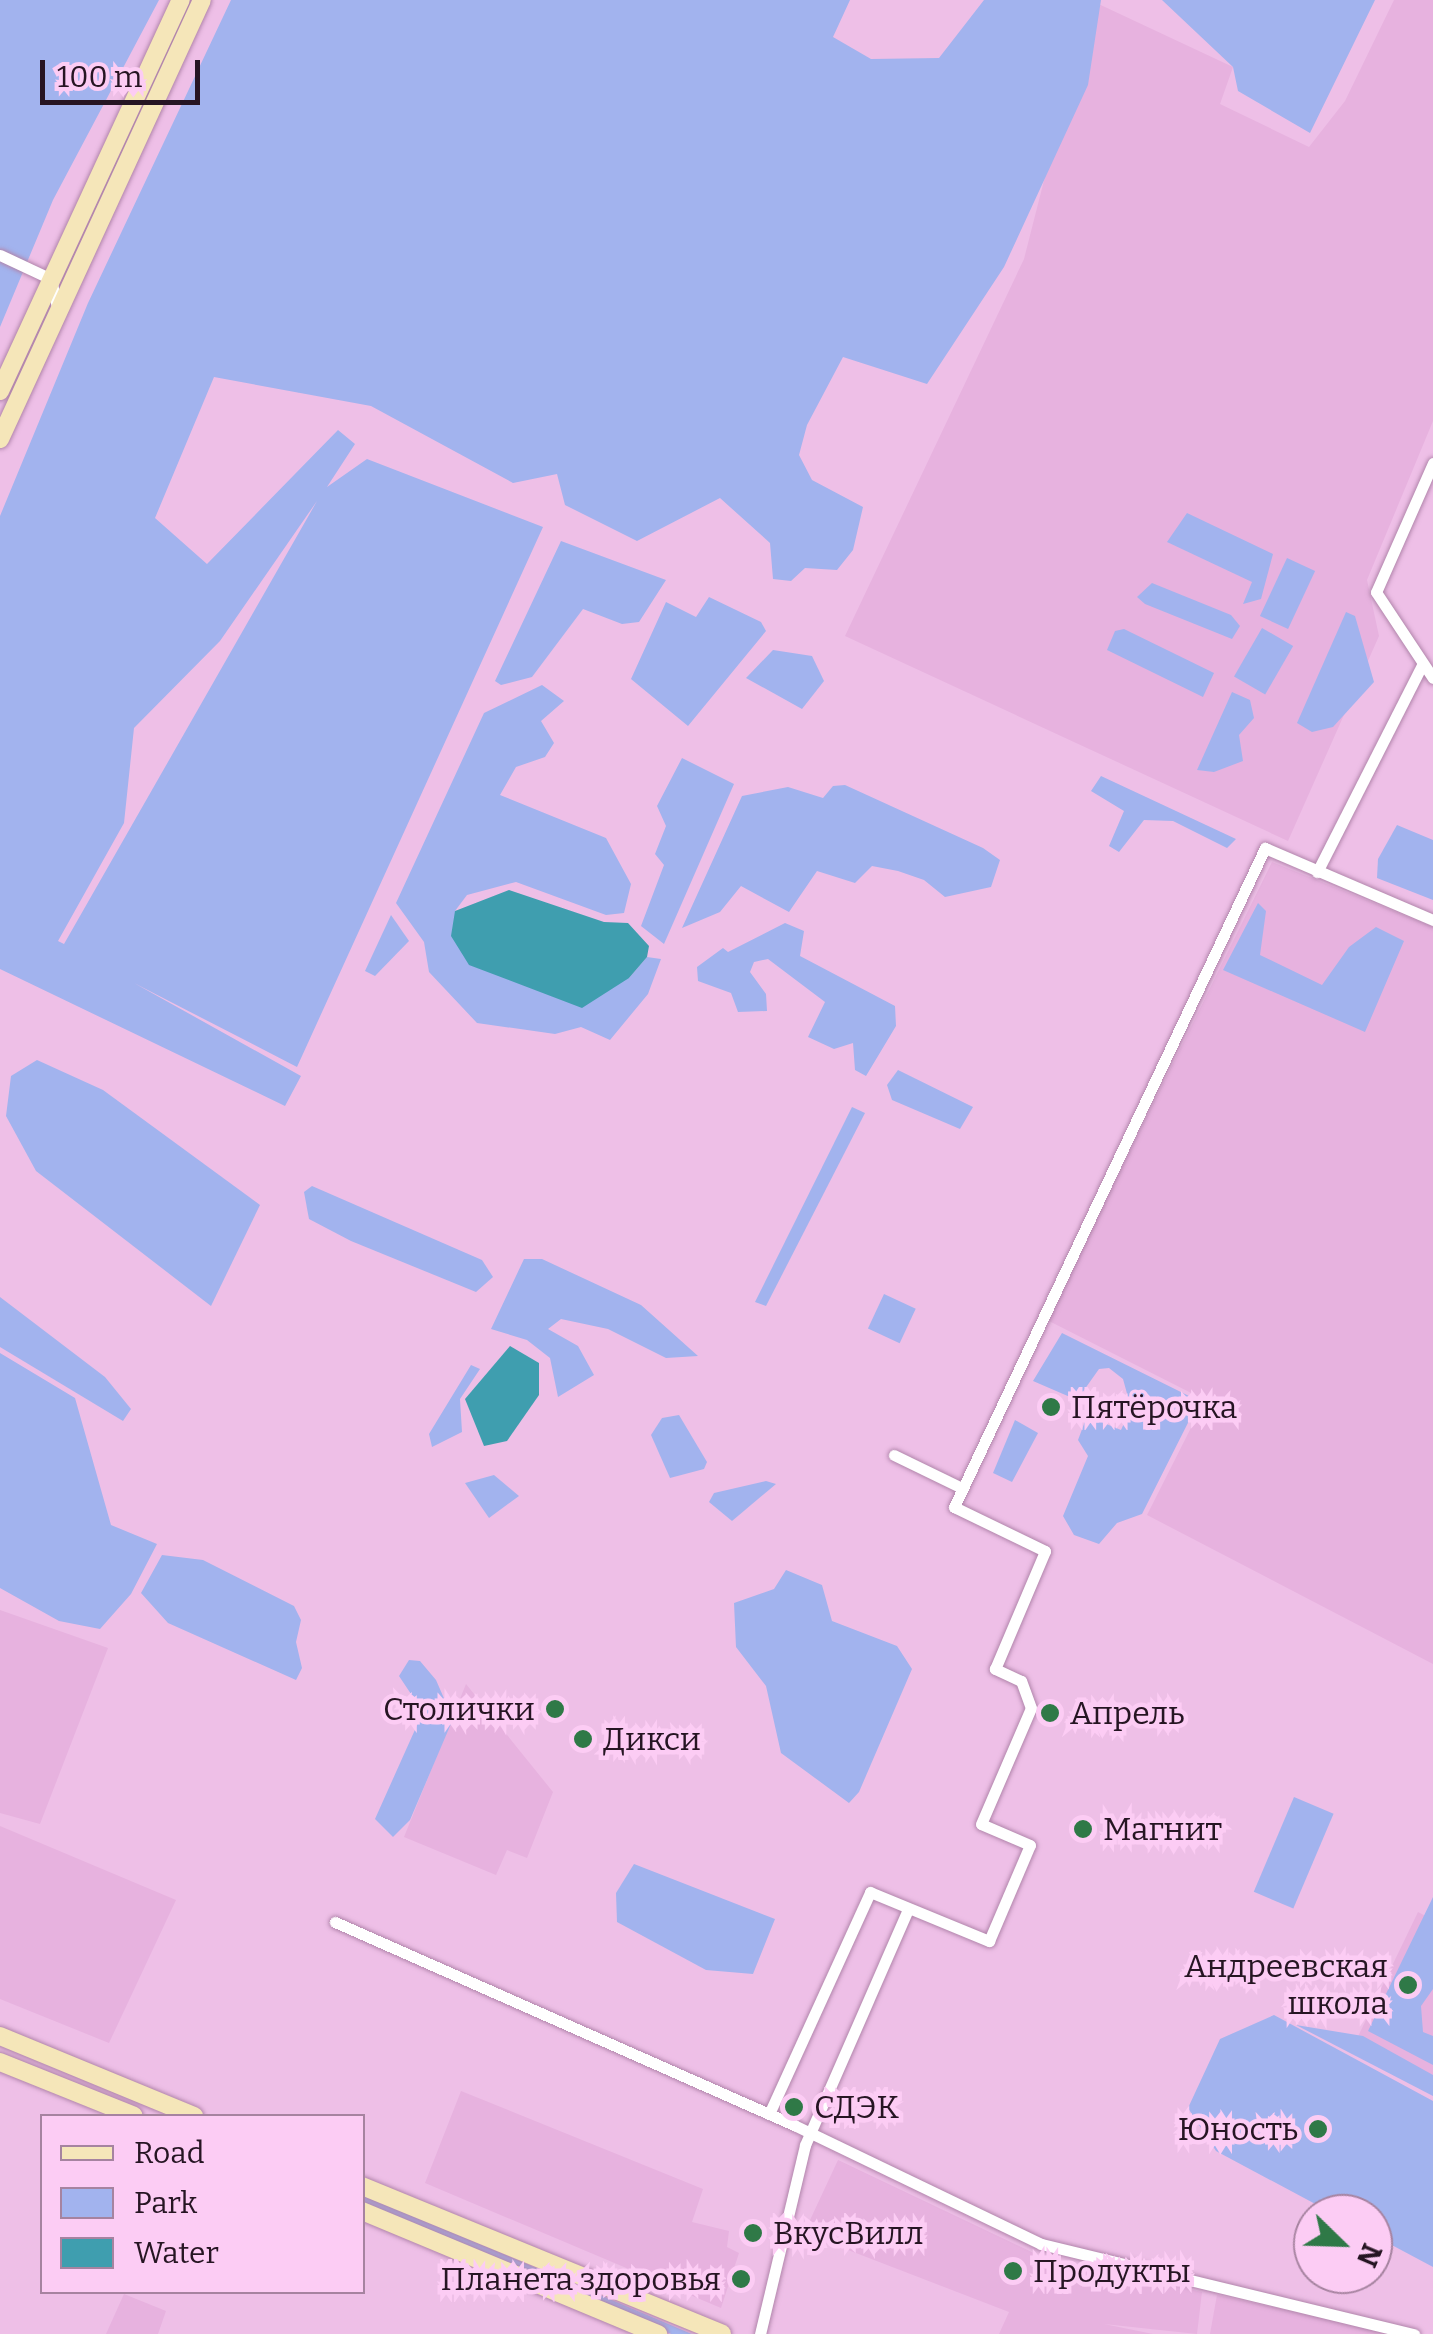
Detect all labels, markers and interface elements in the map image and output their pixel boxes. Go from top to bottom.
scale bar [45,40,205,102]
text: 100 m [57,59,142,95]
place label: Пятёрочка [1071,1388,1237,1426]
marker: Пятёрочка [1040,1396,1062,1418]
place label: Столички [383,1690,535,1728]
place label: Апрель [1070,1694,1184,1732]
marker: Столички [544,1698,566,1720]
marker: Апрель [1039,1702,1061,1724]
place label: Дикси [603,1720,701,1758]
marker: Дикси [572,1728,594,1750]
place label: Магнит [1103,1810,1222,1848]
marker: Магнит [1072,1818,1094,1840]
place label: Андреевская школа [1184,1948,1388,2023]
marker: Андреевская школа [1397,1974,1419,1996]
place label: СДЭК [814,2088,899,2126]
marker: СДЭК [783,2096,805,2118]
place label: Юность [1178,2110,1298,2148]
legend [40,2114,365,2294]
marker: Юность [1307,2118,1329,2140]
text: Road [134,2135,205,2171]
text: Park [134,2185,197,2221]
north arrow [1293,2194,1393,2294]
place label: ВкусВилл [773,2214,924,2252]
marker: ВкусВилл [742,2222,764,2244]
text: Water [134,2235,219,2271]
text: N [1350,2239,1389,2272]
place label: Продукты [1033,2252,1191,2290]
place label: Планета здоровья [440,2260,721,2298]
marker: Продукты [1002,2260,1024,2282]
marker: Планета здоровья [730,2268,752,2290]

